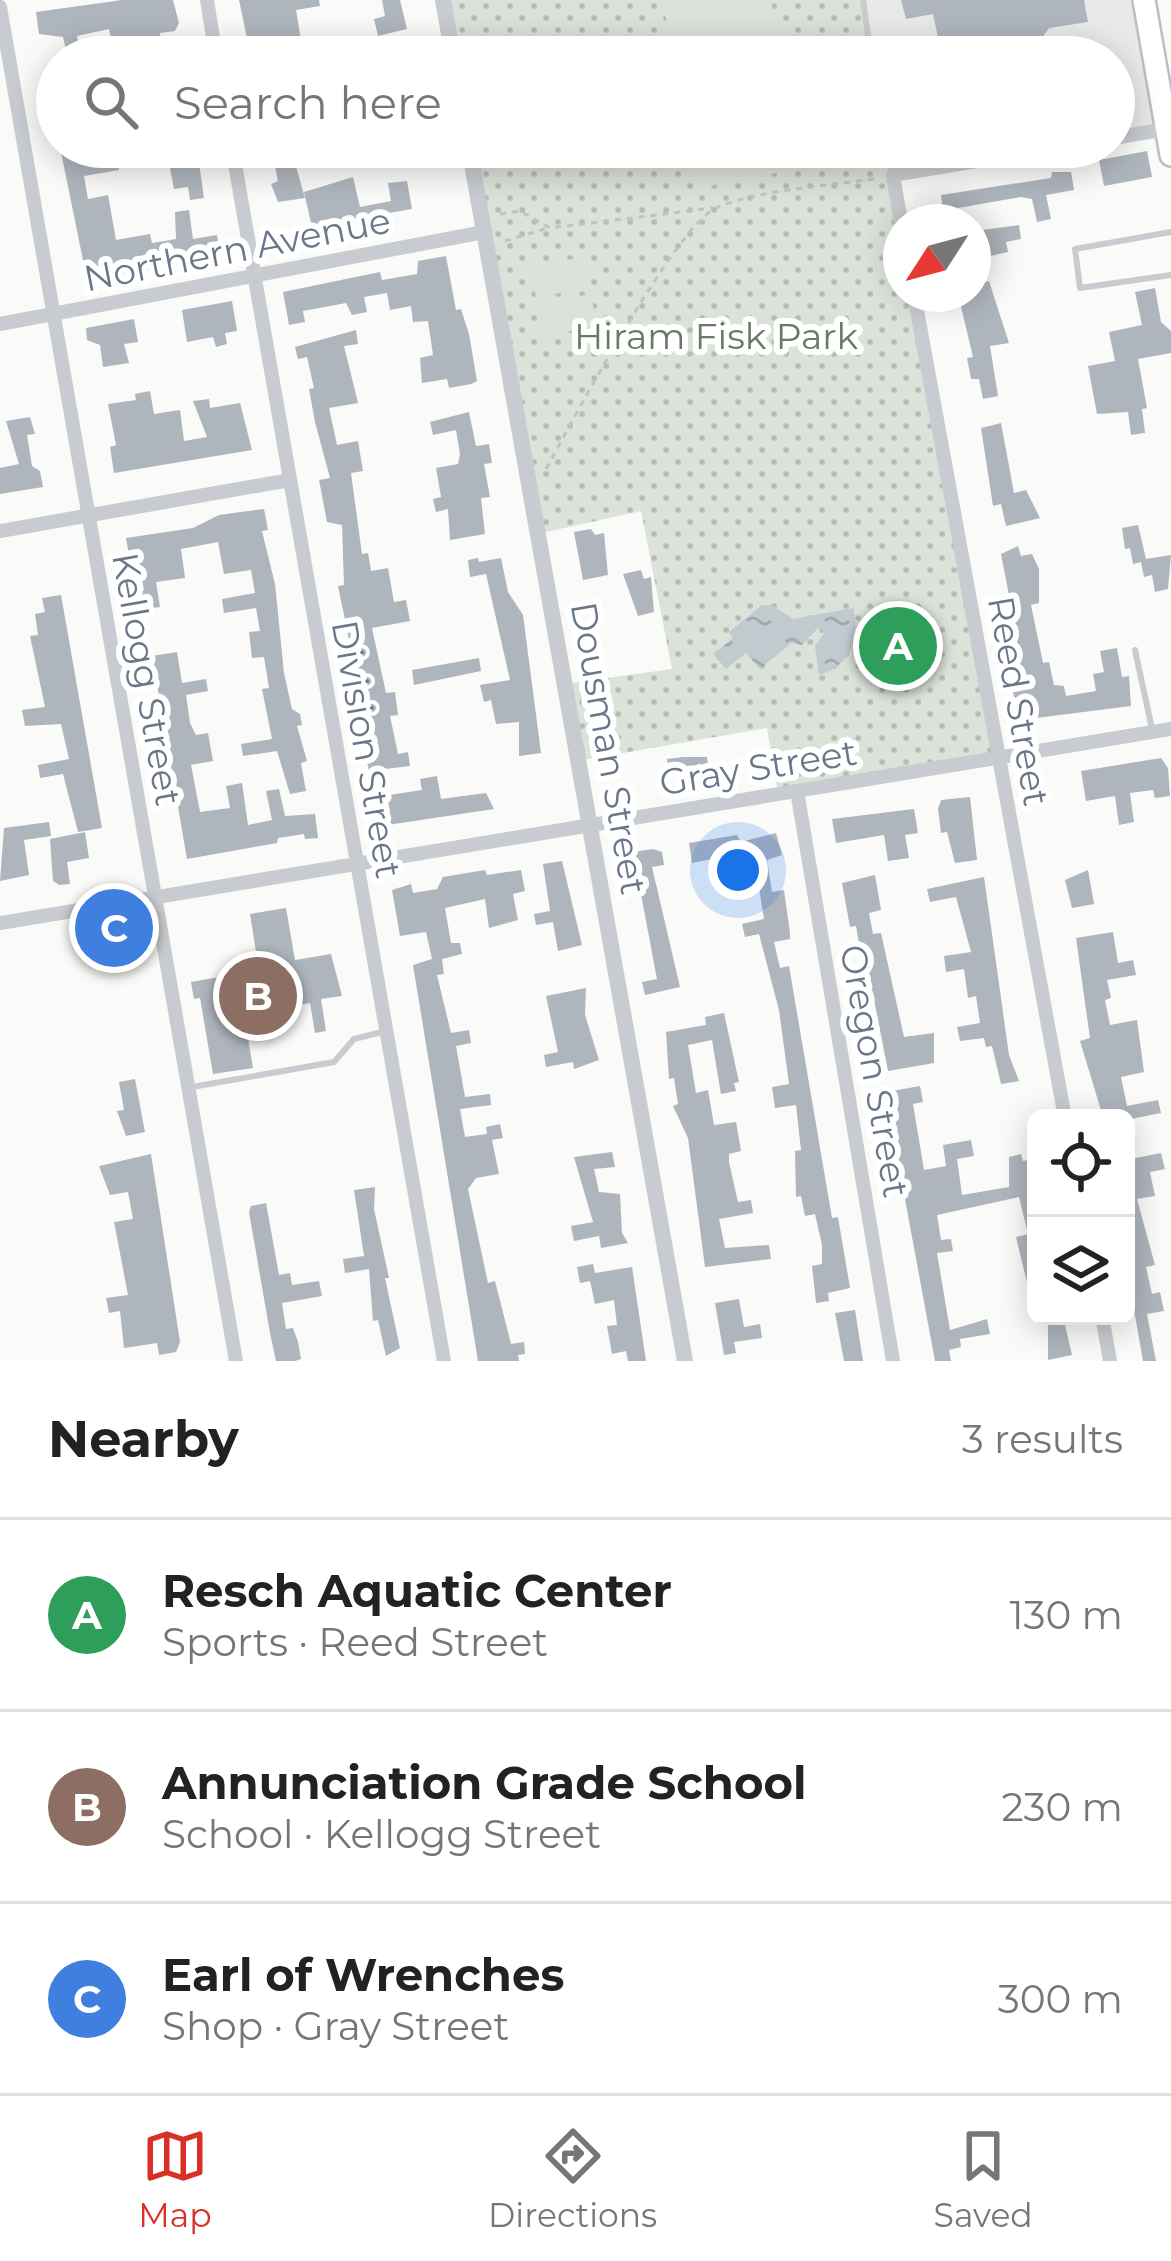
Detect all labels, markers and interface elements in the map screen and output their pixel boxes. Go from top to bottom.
search box [36,36,1135,168]
icon: search [78,69,144,135]
text: Search here [174,75,442,130]
street label: Northern Avenue [80,198,394,300]
north arrow [883,204,991,312]
park label: Hiram Fisk Park [574,314,858,358]
street label: Kellogg Street [103,549,191,809]
street label: Reed Street [979,593,1059,809]
street label: Dousman Street [562,598,656,898]
pin: A [859,601,937,691]
street label: Division Street [323,617,411,881]
street label: Gray Street [656,730,860,804]
your location [708,840,768,900]
pin: C [75,883,153,973]
street label: Oregon Street [831,941,919,1201]
pin: B [219,951,297,1041]
map controls [1027,1109,1135,1325]
button: locate [1027,1109,1135,1217]
button: layers [1027,1217,1135,1325]
text: Nearby [48,1408,239,1470]
text: 3 results [962,1415,1123,1463]
text: Resch Aquatic Center [162,1563,672,1618]
text: A [72,1591,102,1639]
text: 130 m [1010,1591,1123,1639]
text: Sports · Reed Street [162,1618,548,1666]
text: Annunciation Grade School [162,1755,806,1810]
text: B [72,1783,102,1831]
text: 230 m [1001,1783,1123,1831]
text: School · Kellogg Street [162,1810,601,1858]
text: Earl of Wrenches [162,1947,564,2002]
text: C [73,1975,101,2023]
text: 300 m [998,1975,1123,2023]
text: Shop · Gray Street [162,2002,509,2050]
tab: Map [138,2123,212,2235]
tab: Directions [488,2123,657,2235]
tab: Saved [934,2123,1033,2235]

